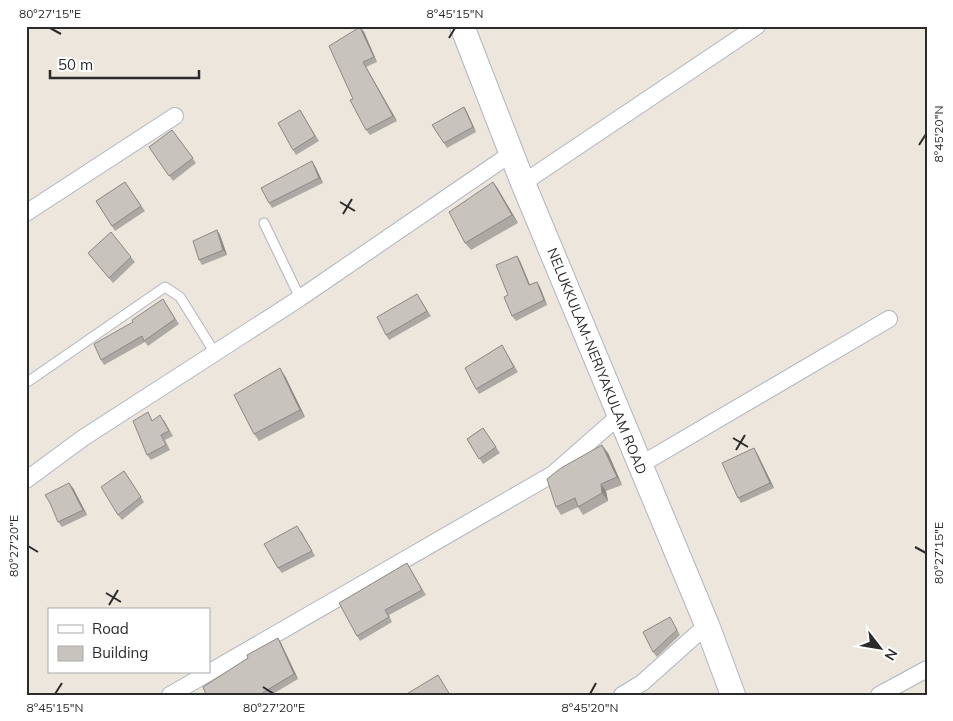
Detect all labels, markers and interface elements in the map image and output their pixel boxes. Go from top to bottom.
text: 80°27'15"E [19,6,81,21]
text: 8°45'15"N [427,6,483,21]
scale bar [50,48,199,80]
text: 50 m [58,55,93,74]
text: 8°45'20"N [931,106,946,162]
street label: NELUKKULAM-NERIYAKULAM ROAD [543,245,651,477]
text: 80°27'20"E [6,515,21,577]
text: 80°27'15"E [931,522,946,584]
legend [48,608,210,674]
text: Road [92,619,129,638]
north arrow [856,624,906,674]
text: Building [92,643,148,662]
text: N [881,646,902,664]
text: 8°45'15"N [27,700,83,715]
text: 80°27'20"E [243,700,305,715]
text: 8°45'20"N [562,700,618,715]

